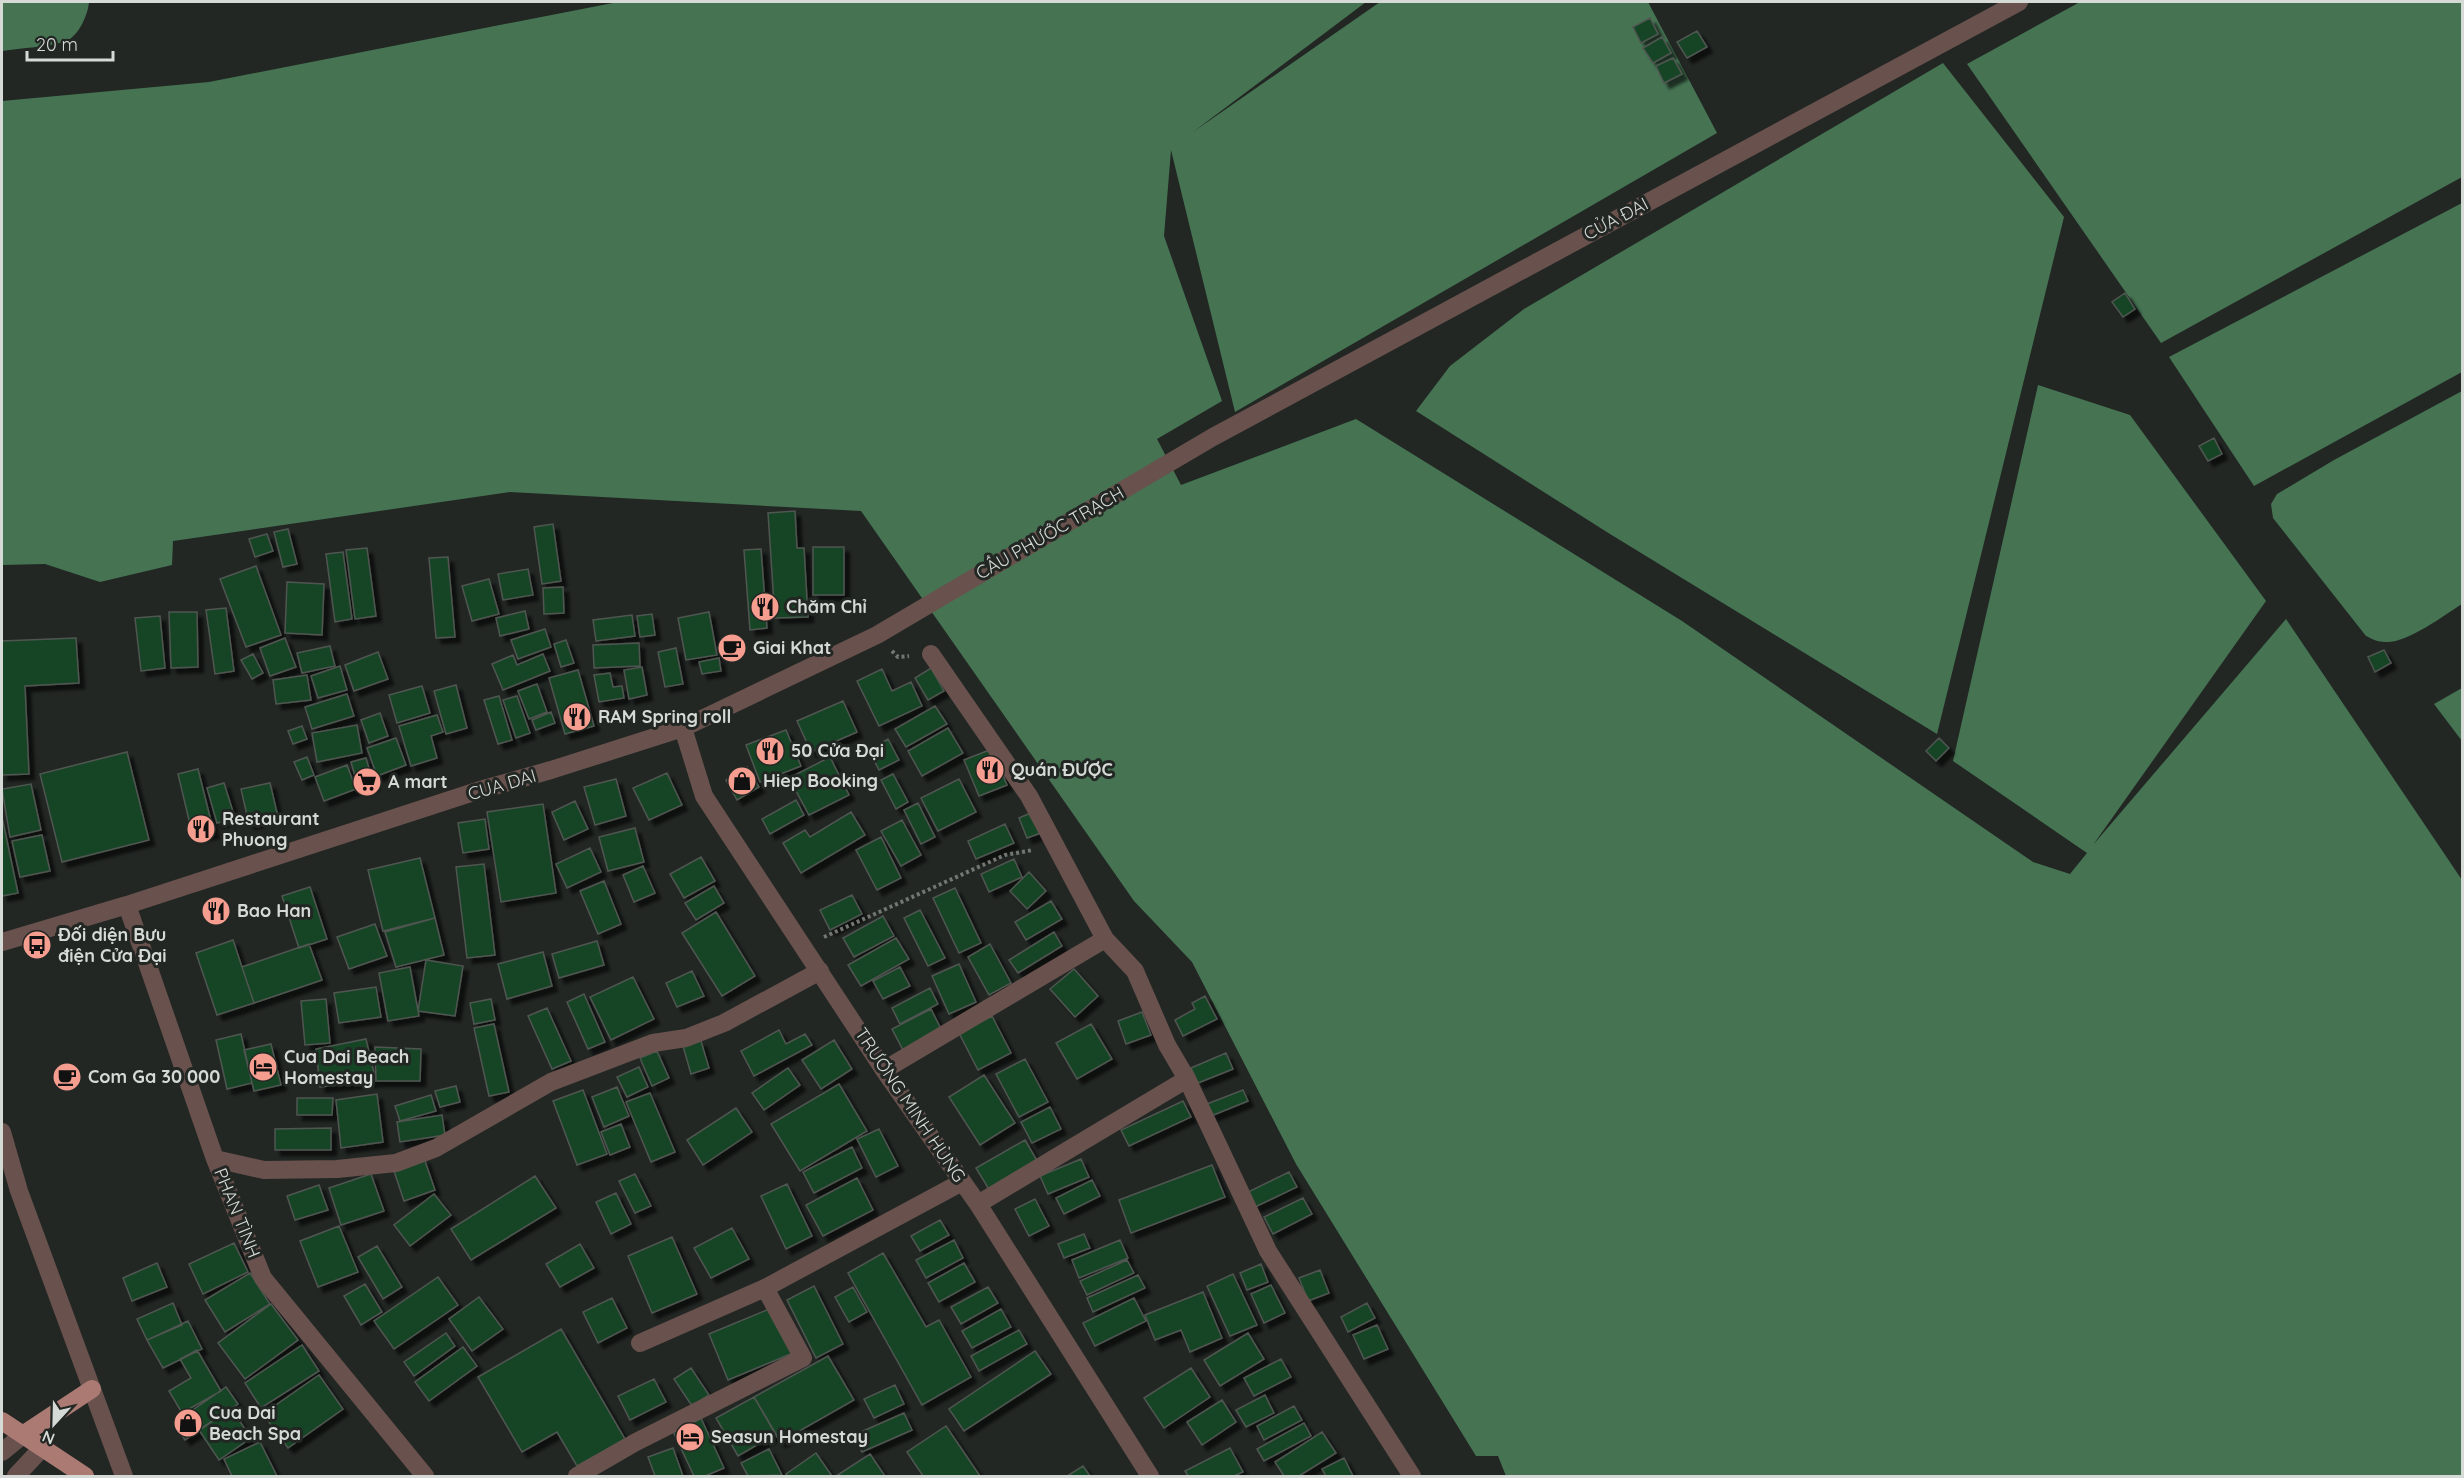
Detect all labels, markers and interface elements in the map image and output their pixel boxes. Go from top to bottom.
scale bar [27,24,112,62]
text: 20 m [36,33,78,56]
street label: CỬA ĐẠI [1579,192,1652,245]
street label: CẦU PHƯỚC TRẠCH [971,480,1128,584]
restaurant icon: Chăm Chỉ [749,591,781,623]
place label: Chăm Chỉ [786,595,867,618]
cafe icon: Giai Khat [716,632,748,664]
place label: Giai Khat [753,636,831,659]
restaurant icon: RAM Spring roll [561,701,593,733]
place label: RAM Spring roll [598,705,731,728]
restaurant icon: 50 Cửa Đại [754,735,786,767]
place label: 50 Cửa Đại [791,739,884,762]
restaurant icon: Quán ĐƯỢC [974,754,1006,786]
place label: Quán ĐƯỢC [1011,758,1113,781]
street label: CUA DAI [465,764,539,805]
shop icon: Hiep Booking [726,765,758,797]
supermarket icon: A mart [351,766,383,798]
place label: Hiep Booking [763,769,878,792]
place label: A mart [388,770,448,793]
place label: Restaurant Phuong [222,807,320,851]
restaurant icon: Restaurant Phuong [185,813,217,845]
restaurant icon: Bao Han [200,895,232,927]
place label: Bao Han [237,899,311,922]
place label: Đối diện Bưu điện Cửa Đại [57,923,167,967]
bus stop icon: Đối diện Bưu điện Cửa Đại [21,929,53,961]
street label: TRƯƠNG MINH HÙNG [850,1023,971,1187]
place label: Cua Dai Beach Homestay [284,1045,409,1089]
hotel icon: Cua Dai Beach Homestay [247,1051,279,1083]
cafe icon: Com Ga 30 000 [51,1061,83,1093]
place label: Com Ga 30 000 [88,1065,220,1088]
street label: PHAN TÌNH [209,1165,266,1261]
north arrow [24,1394,84,1454]
place label: Cua Dai Beach Spa [209,1401,301,1445]
shop icon: Cua Dai Beach Spa [172,1407,204,1439]
hotel icon: Seasun Homestay [674,1421,706,1453]
place label: Seasun Homestay [711,1425,868,1448]
text: N [39,1426,58,1449]

